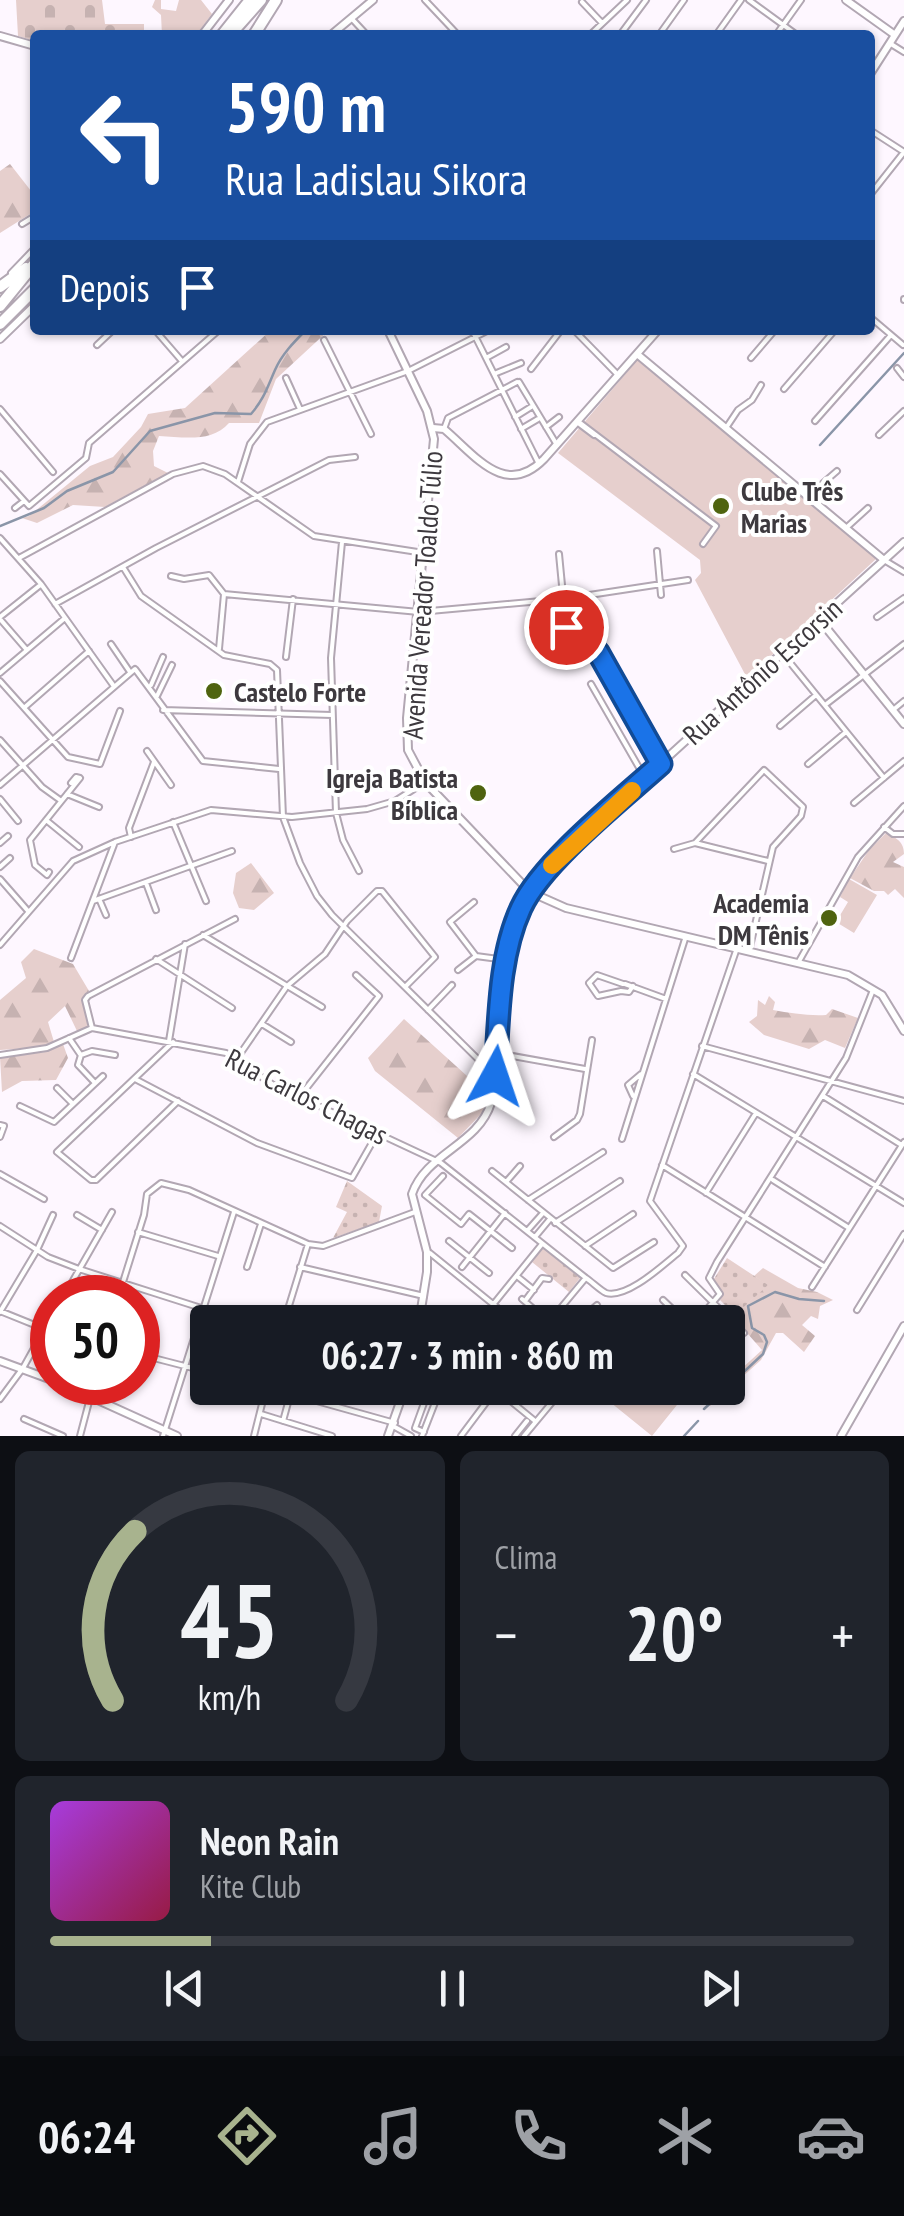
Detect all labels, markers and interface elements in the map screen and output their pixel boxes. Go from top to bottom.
text: 590 m [225,61,386,151]
icon: left [60,70,190,200]
text: Rua Ladislau Sikora [225,149,528,207]
icon: arrive [170,260,225,315]
text: Depois [60,263,150,312]
street label: Avenida Vereador Toaldo Túlio [393,450,451,740]
place label: Clube Três Marias [741,472,843,541]
marker: Clube Três Marias [710,495,732,517]
pin [524,585,609,670]
street label: Rua Antônio Escorsin [675,590,849,752]
icon: arrive [539,600,594,655]
place label: Castelo Forte [234,673,366,710]
marker: Castelo Forte [203,680,225,702]
place label: Igreja Batista Bíblica [326,759,458,828]
marker: Igreja Batista Bíblica [467,782,489,804]
place label: Academia DM Tênis [712,884,809,953]
marker: Academia DM Tênis [818,907,840,929]
position arrow [443,1024,547,1128]
street label: Rua Carlos Chagas [220,1039,394,1153]
speed limit sign: 50 [30,1275,160,1405]
text: 06:27 · 3 min · 860 m [321,1330,614,1379]
text: Clima [495,1536,557,1578]
text: 45 [180,1552,279,1687]
text: 20° [625,1585,724,1682]
text: − [495,1599,517,1670]
text: + [831,1599,854,1670]
text: km/h [198,1674,261,1720]
text: Neon Rain [200,1816,339,1865]
text: Kite Club [200,1865,301,1907]
icon: previous [157,1961,212,2016]
icon: pause [425,1961,480,2016]
icon: next [693,1961,748,2016]
icon: directions [212,2101,282,2171]
icon: music [358,2101,428,2171]
icon: phone [504,2101,574,2171]
icon: climate [650,2101,720,2171]
icon: car [796,2101,866,2171]
text: 06:24 [38,2107,135,2165]

